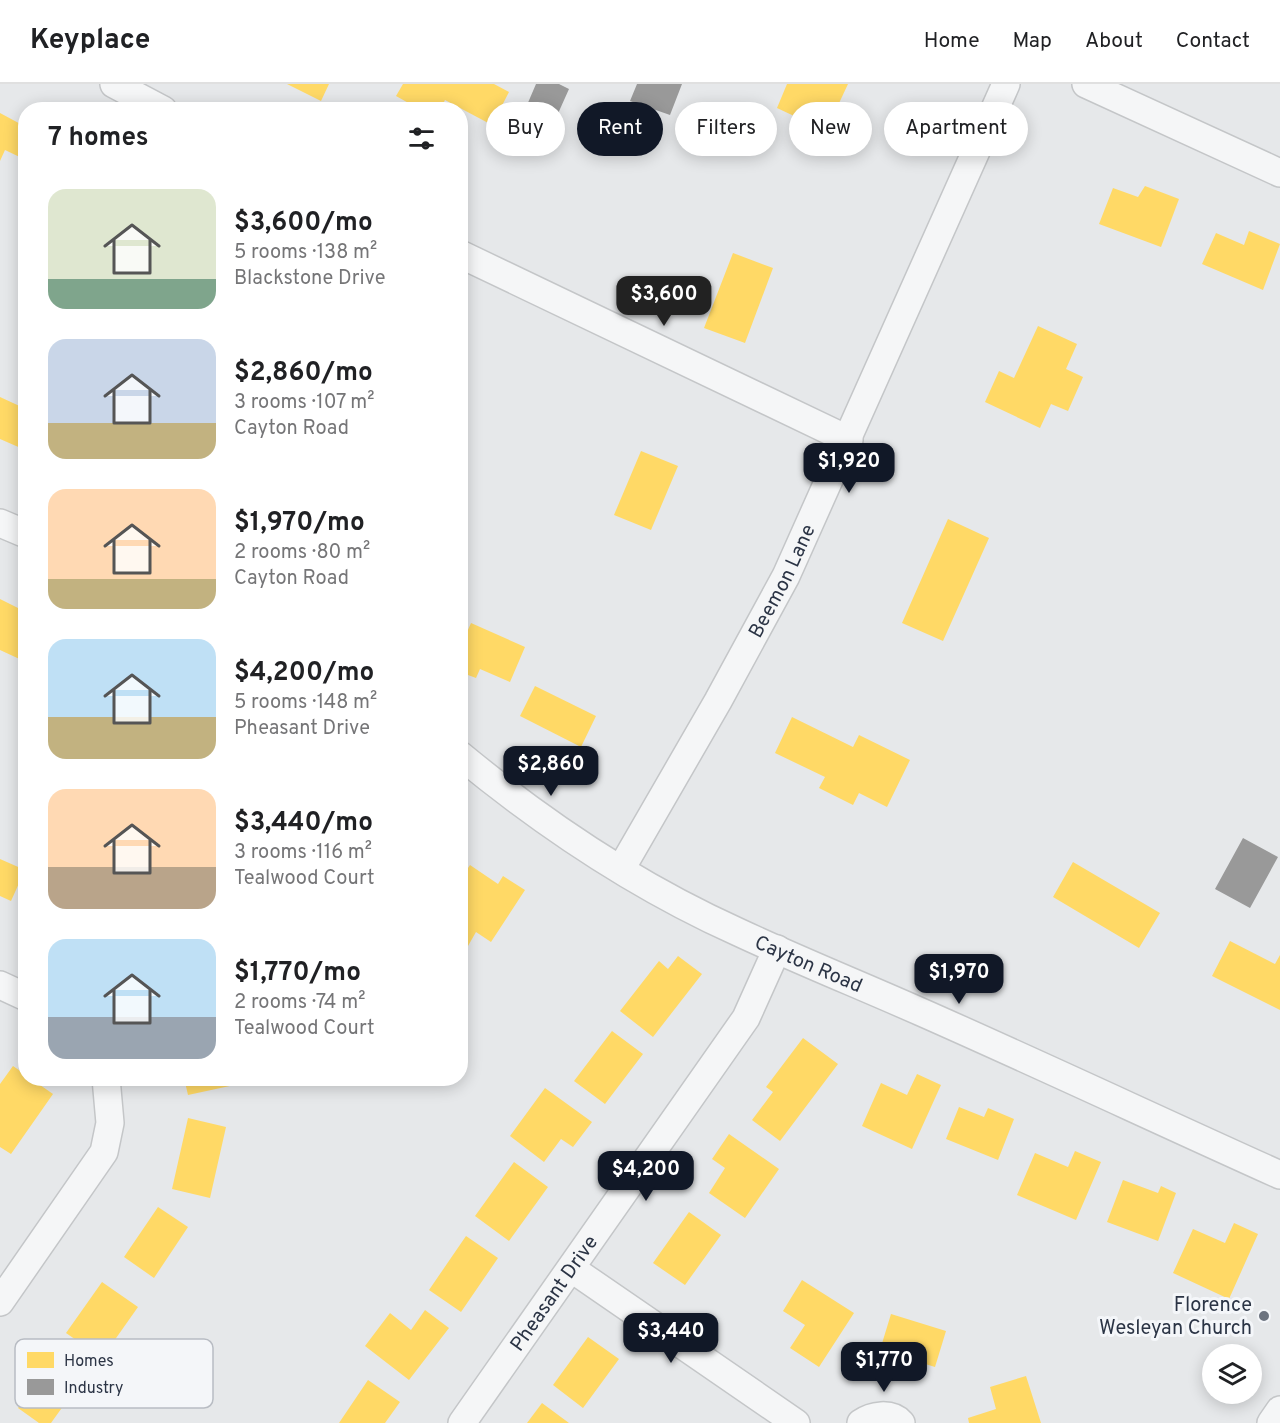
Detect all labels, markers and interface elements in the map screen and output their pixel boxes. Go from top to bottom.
text: Keyplace [30,23,150,59]
text: Home [924,28,980,55]
text: Map [1013,28,1052,55]
text: About [1085,28,1143,55]
text: Contact [1176,28,1250,55]
chip: Buy [486,102,565,156]
chip: Rent [577,102,663,156]
chip: Filters [675,102,777,156]
chip: New [789,102,872,156]
chip: Apartment [884,102,1028,156]
text: 7 homes [48,122,148,155]
icon: filters [405,122,438,155]
text: $3,600/mo [234,207,373,240]
icon: home [96,213,168,285]
text: 5 rooms · 138 m² [234,240,377,266]
text: Blackstone Drive [234,266,385,292]
pin: $3,600 [615,276,713,327]
text: $3,600 [630,282,698,308]
text: $2,860/mo [234,357,373,390]
icon: home [96,363,168,435]
text: 3 rooms · 107 m² [234,390,375,416]
text: Cayton Road [234,416,349,442]
pin: $1,920 [800,443,898,494]
text: $1,920 [818,449,880,475]
text: $1,970/mo [234,507,365,540]
icon: home [96,513,168,585]
street label: Beemon Lane [744,521,822,643]
text: 2 rooms · 80 m² [234,540,370,566]
text: Cayton Road [234,566,349,592]
text: $4,200/mo [234,657,374,690]
icon: home [96,663,168,735]
text: 5 rooms · 148 m² [234,690,377,716]
text: Pheasant Drive [234,716,370,742]
pin: $2,860 [502,746,600,797]
text: $2,860 [517,752,585,778]
text: $3,440/mo [234,807,373,840]
icon: home [96,813,168,885]
text: 3 rooms · 116 m² [234,840,372,866]
text: Tealwood Court [234,866,375,892]
street label: Cayton Road [750,930,866,1000]
pin: $1,970 [910,954,1008,1005]
text: $1,770/mo [234,957,361,990]
text: $1,970 [928,960,990,986]
icon: home [96,963,168,1035]
text: 2 rooms · 74 m² [234,990,365,1016]
text: Tealwood Court [234,1016,375,1042]
pin: $4,200 [597,1151,695,1202]
text: $4,200 [612,1157,680,1183]
street label: Pheasant Drive [505,1231,605,1357]
place label: Florence Wesleyan Church [1099,1293,1252,1342]
marker: Florence Wesleyan Church [1257,1309,1271,1323]
pin: $3,440 [622,1313,720,1364]
text: $3,440 [637,1319,705,1345]
legend [15,1339,213,1408]
pin: $1,770 [835,1342,933,1393]
map controls [1202,1344,1262,1404]
button: layers [1202,1344,1262,1404]
text: $1,770 [855,1348,913,1374]
text: Homes [64,1352,114,1372]
text: Industry [64,1379,123,1399]

